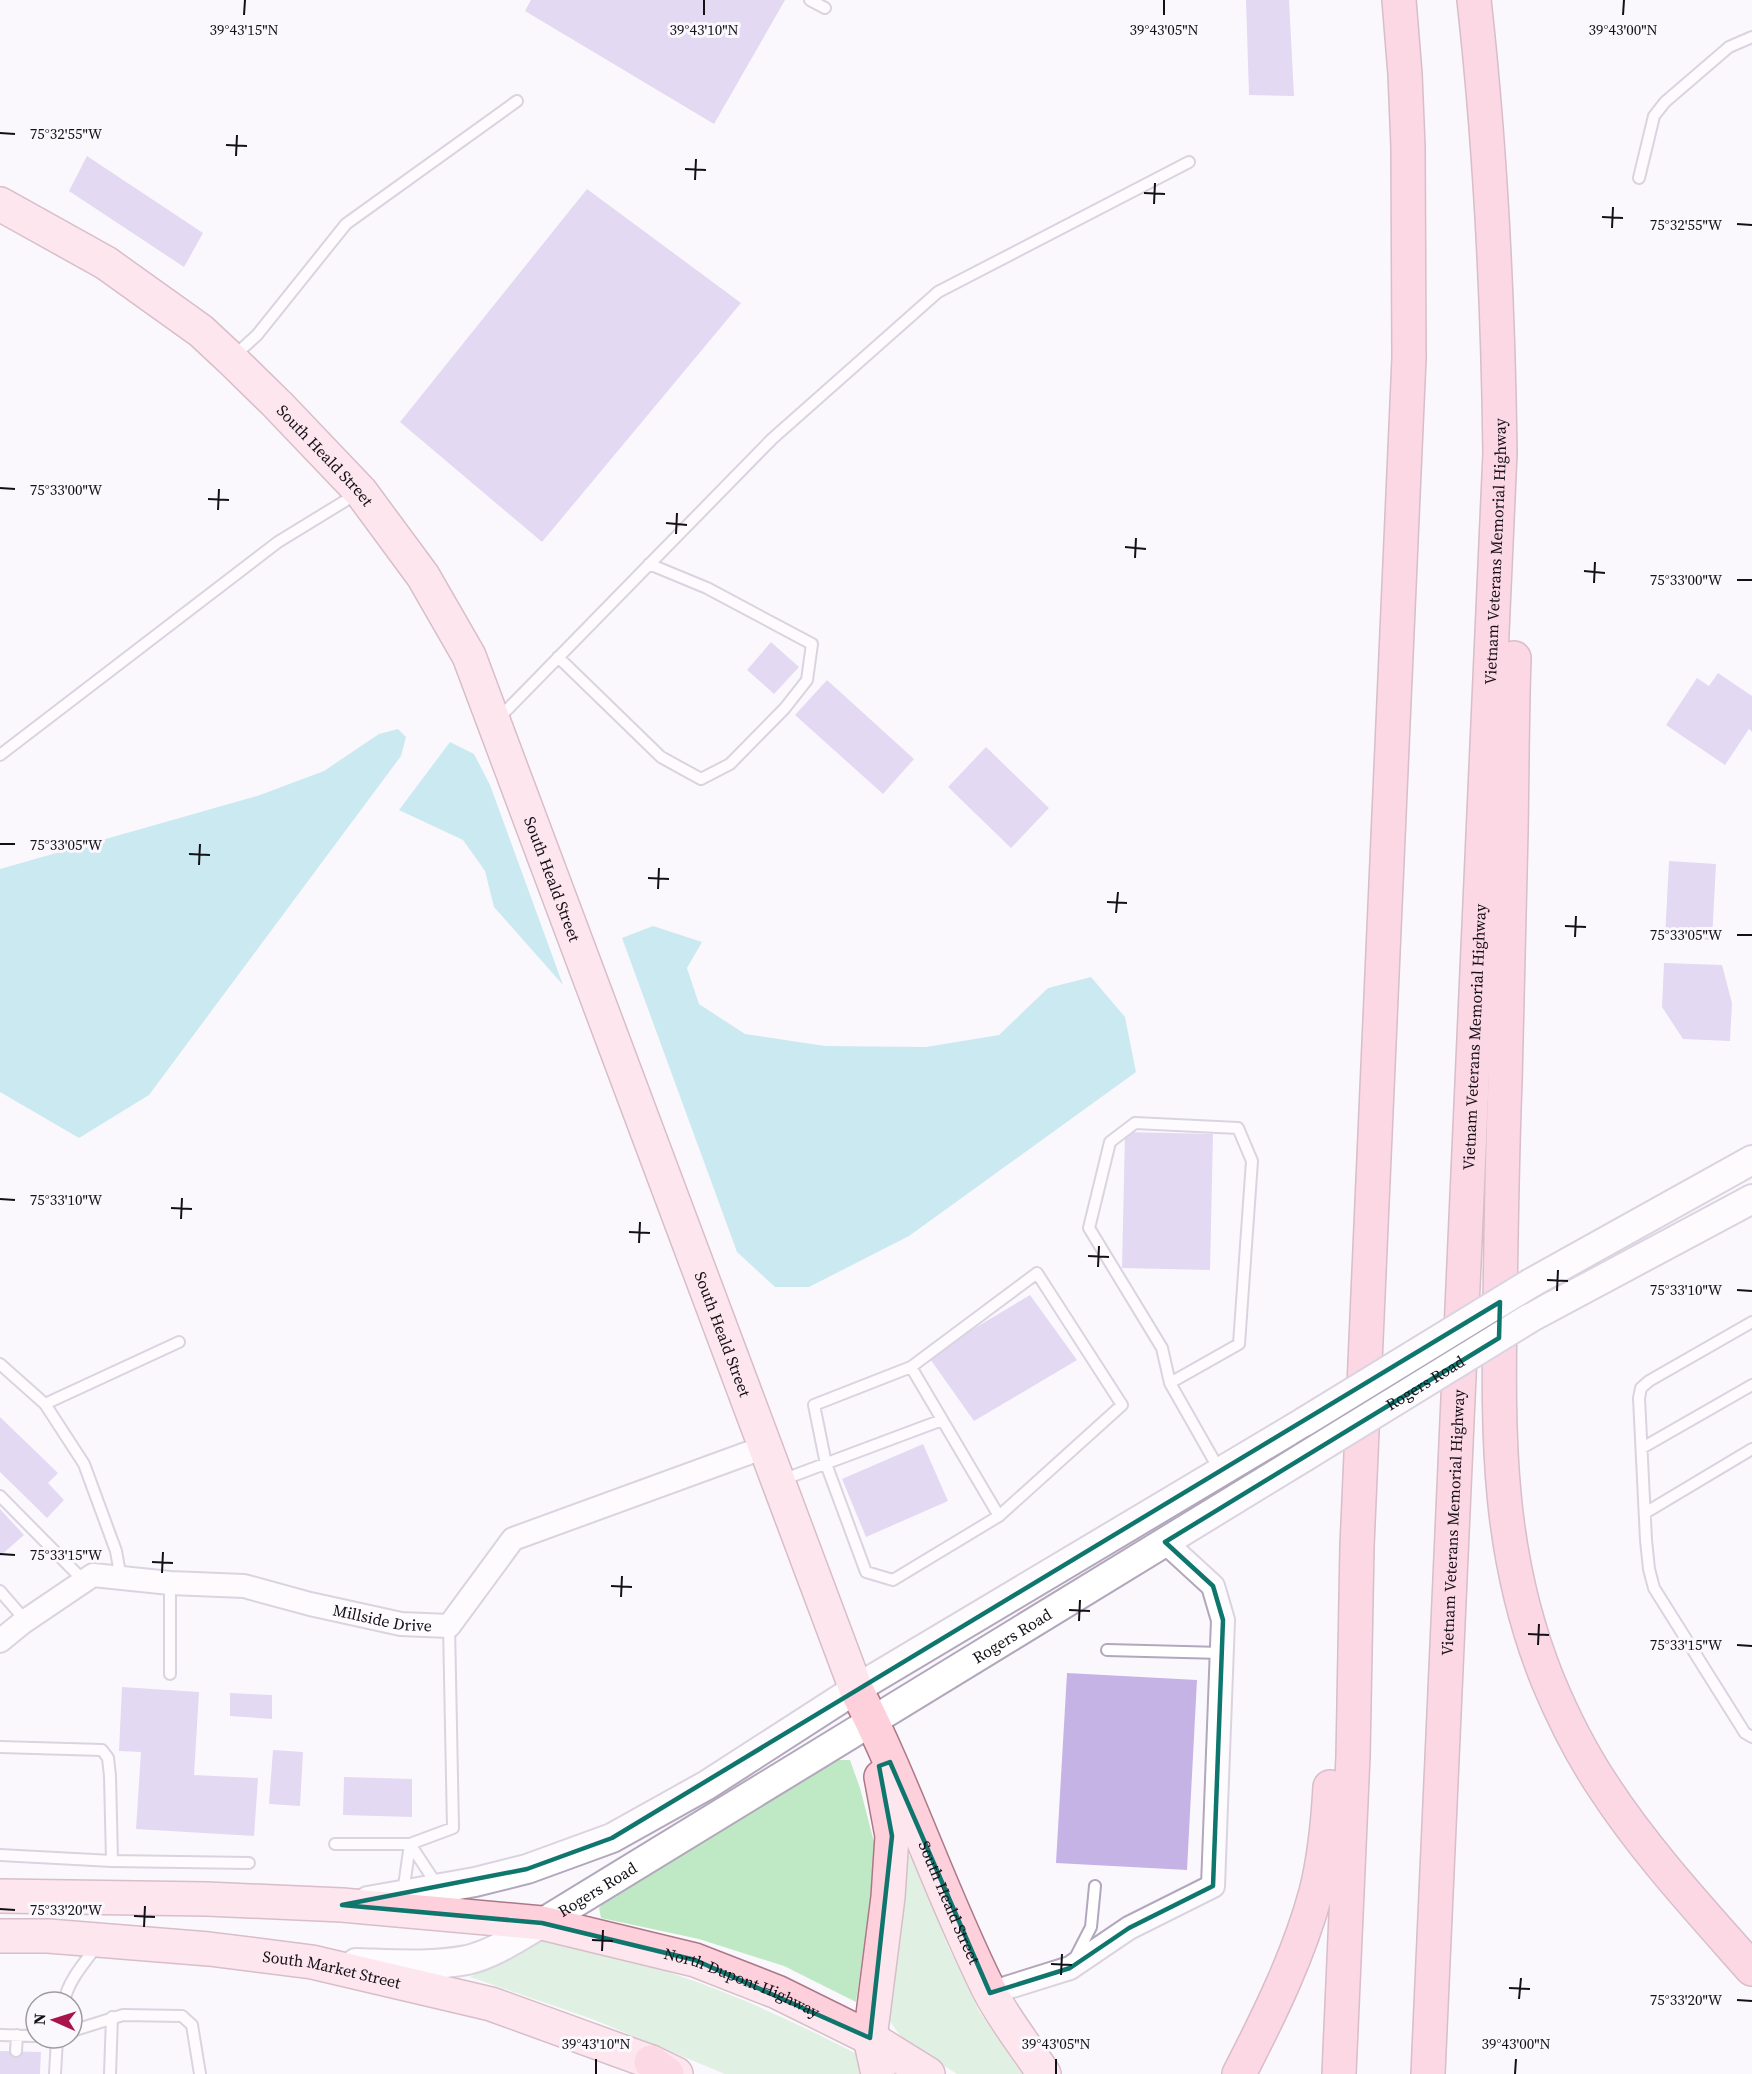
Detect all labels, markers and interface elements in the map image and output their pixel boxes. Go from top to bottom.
text: 39°43'15"N [209,19,279,40]
text: 39°43'10"N [669,19,739,40]
text: 39°43'05"N [1129,19,1199,40]
text: 39°43'00"N [1588,19,1658,40]
text: 75°32'55"W [30,123,103,144]
text: 75°32'55"W [1650,214,1723,235]
street label: South Heald Street [272,400,379,511]
street label: Vietnam Veterans Memorial Highway [1479,417,1511,685]
text: 75°33'00"W [30,479,103,500]
text: 75°33'00"W [1650,569,1723,590]
street label: South Heald Street [519,813,586,945]
text: 75°33'05"W [30,834,103,855]
street label: Vietnam Veterans Memorial Highway [1457,902,1491,1171]
text: 75°33'05"W [1650,924,1723,945]
text: 75°33'10"W [30,1189,103,1210]
street label: South Heald Street [690,1268,757,1401]
text: 75°33'10"W [1650,1279,1723,1300]
street label: Rogers Road [1381,1350,1469,1415]
street label: Vietnam Veterans Memorial Highway [1436,1388,1469,1656]
text: 75°33'15"W [30,1544,103,1565]
street label: Millside Drive [331,1598,432,1636]
street label: Rogers Road [968,1603,1056,1668]
text: 75°33'15"W [1650,1634,1723,1655]
street label: South Heald Street [914,1837,986,1968]
street label: Rogers Road [554,1857,641,1922]
text: 75°33'20"W [30,1899,103,1920]
street label: North Dupont Highway [662,1942,824,2023]
street label: South Market Street [261,1945,404,1994]
text: 75°33'20"W [1650,1989,1723,2010]
north arrow [24,1990,84,2050]
text: N [28,2012,50,2026]
text: 39°43'10"N [561,2033,631,2054]
text: 39°43'05"N [1021,2033,1091,2054]
text: 39°43'00"N [1481,2033,1551,2054]

